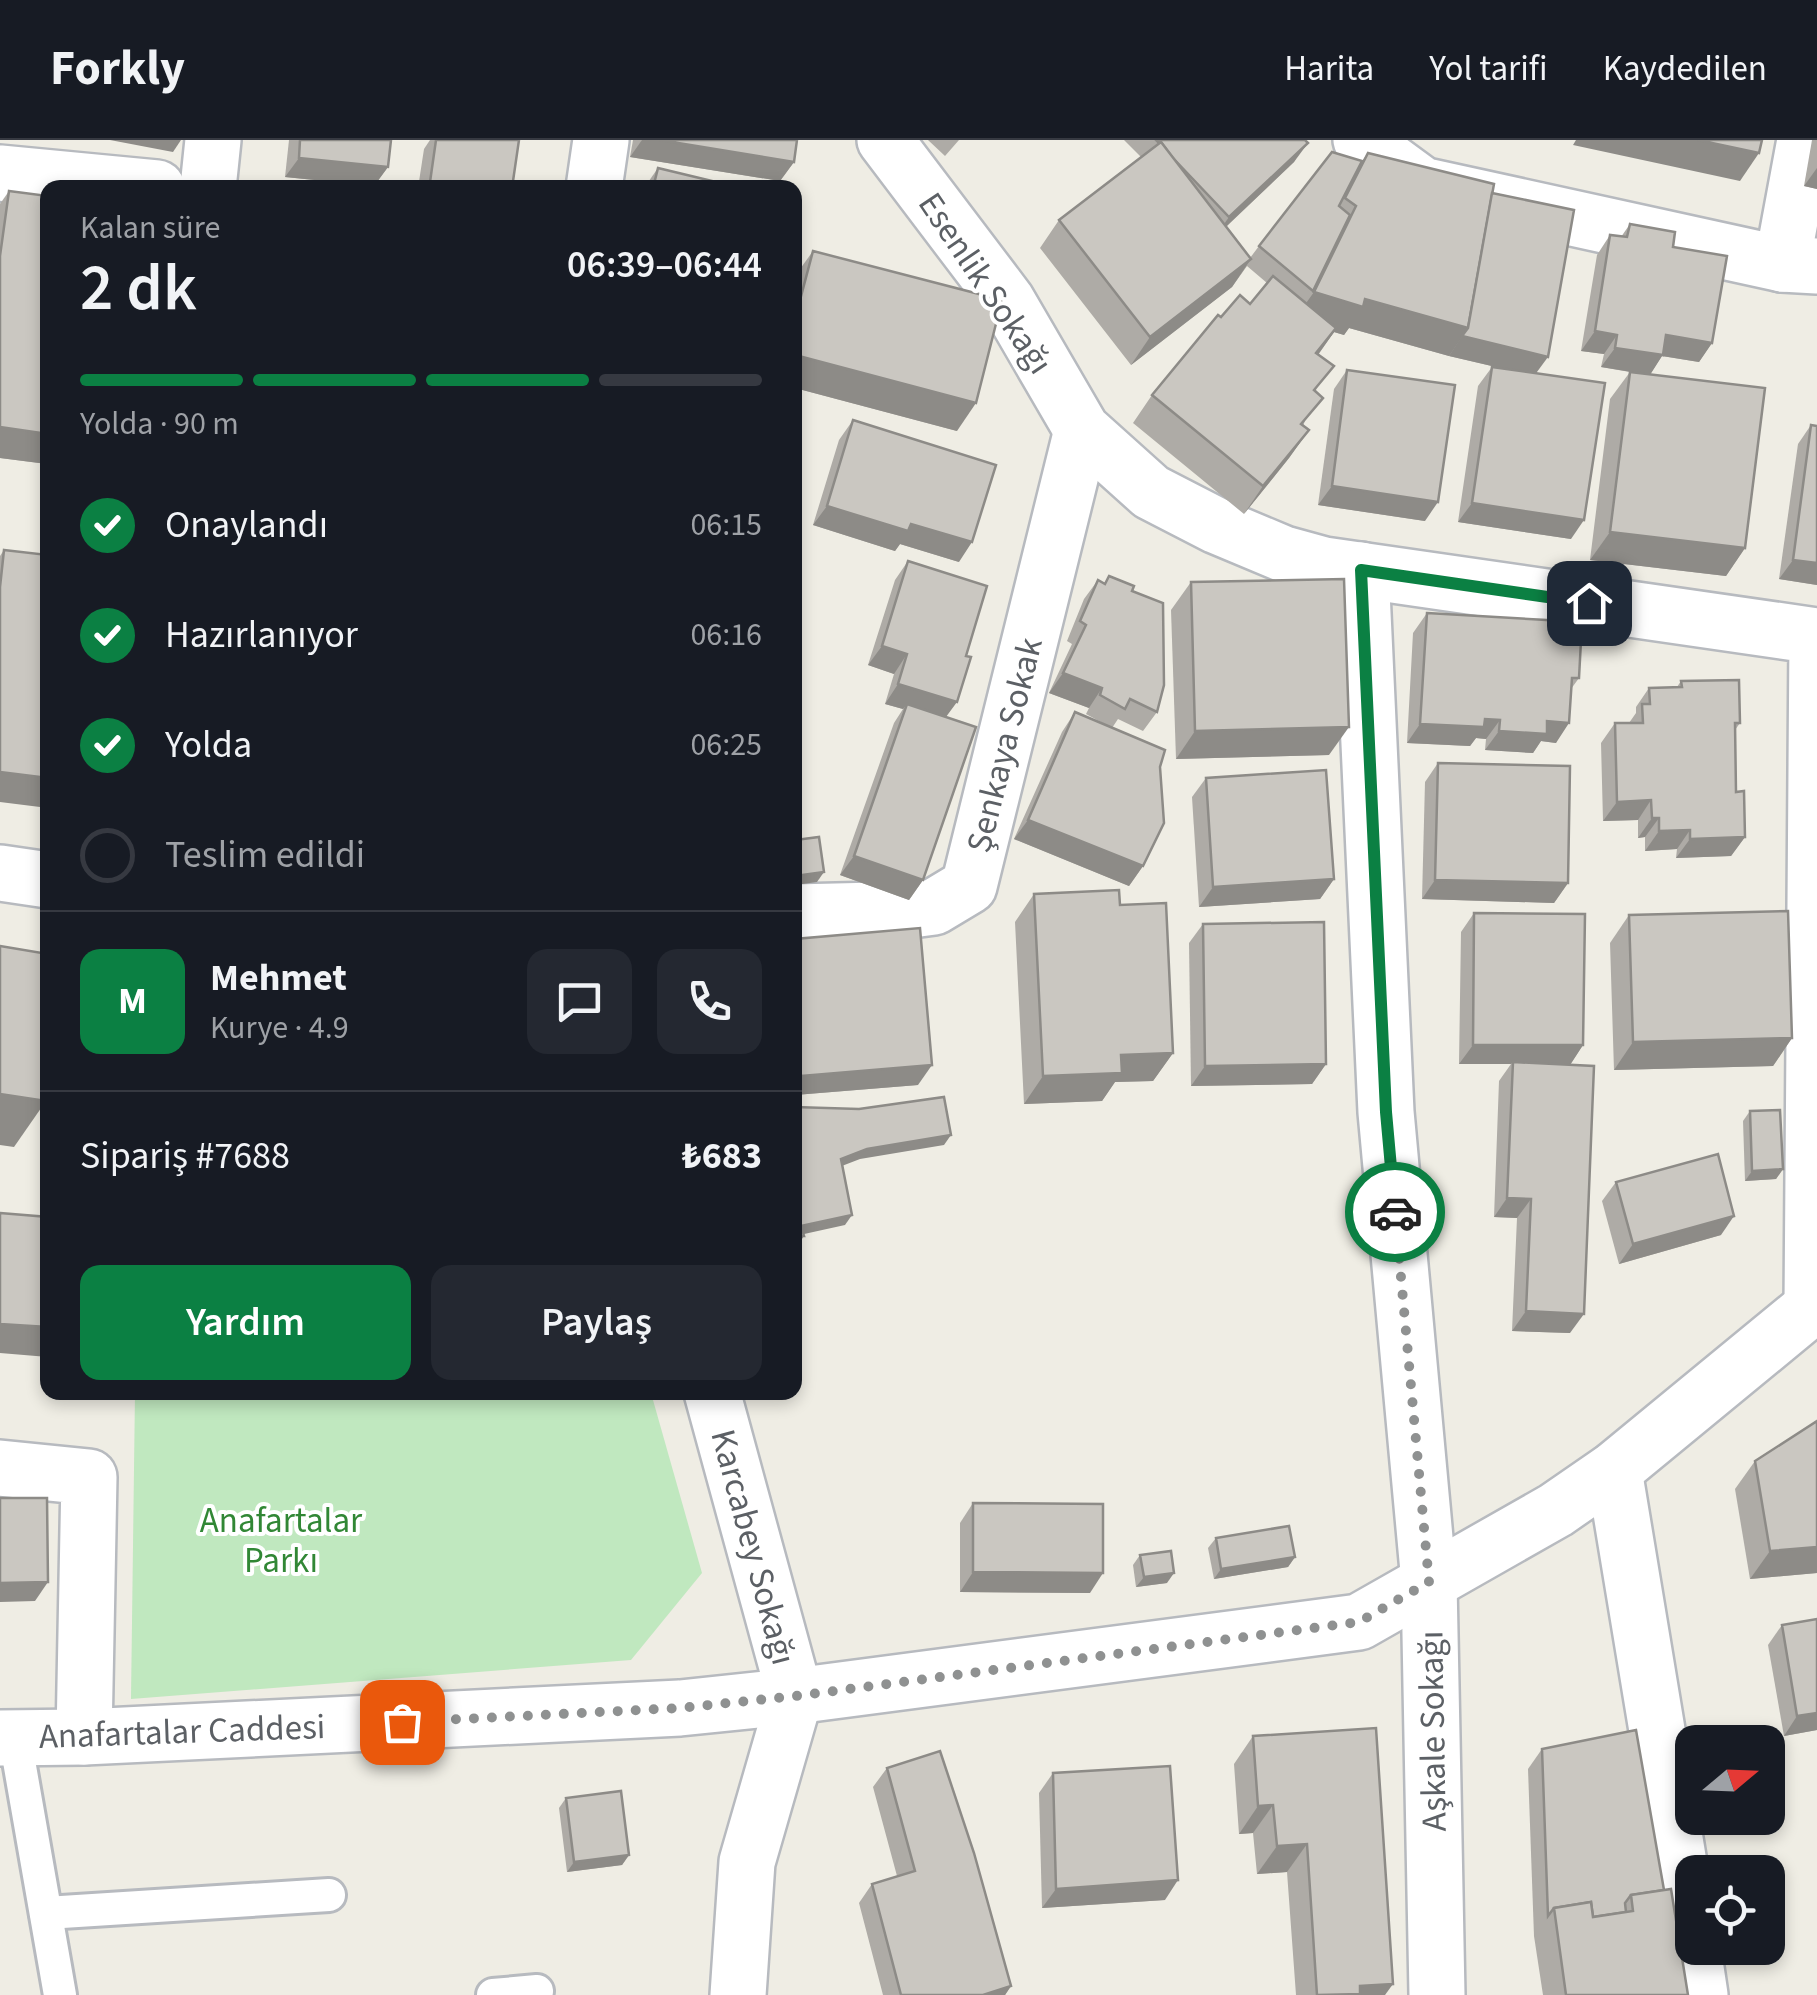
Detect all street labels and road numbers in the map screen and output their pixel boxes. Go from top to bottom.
street label: Esenlik Sokağı [906,183,1065,385]
street label: Şenkaya Sokak [954,632,1056,858]
street label: Karcabey Sokağı [698,1424,808,1670]
street label: Aşkale Sokağı [1406,1630,1460,1832]
street label: Anafartalar Caddesi [38,1702,326,1762]

